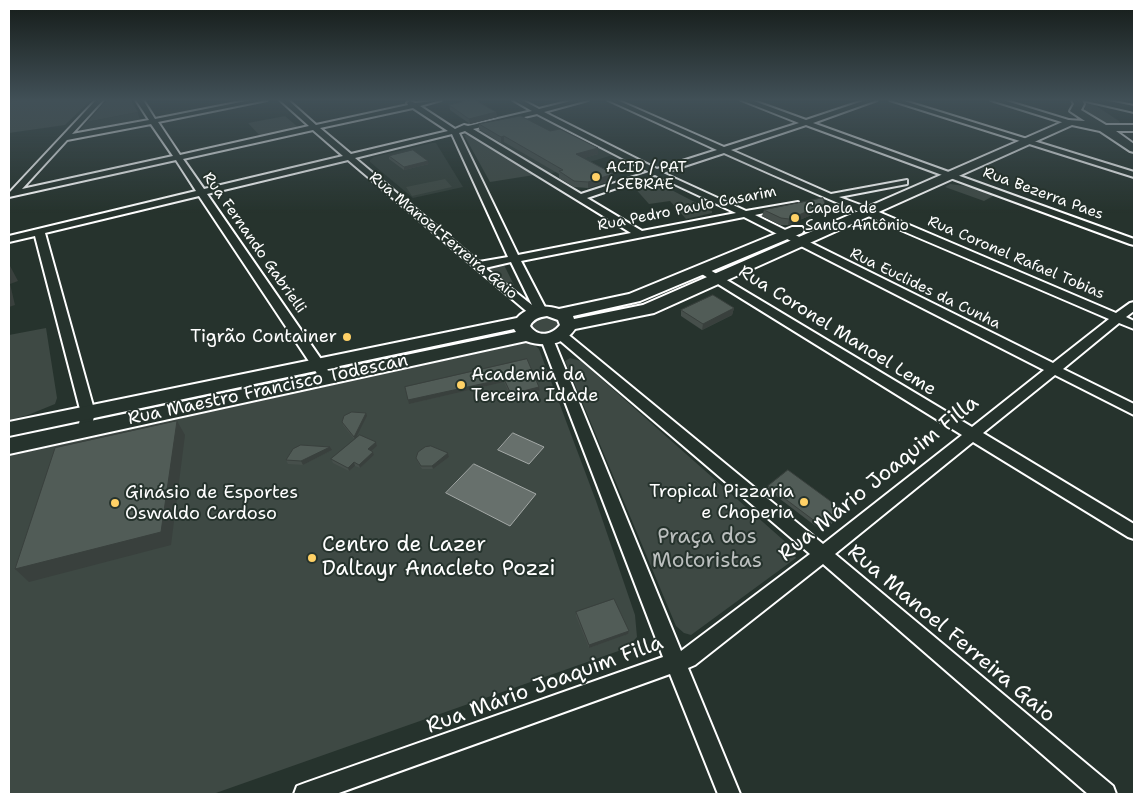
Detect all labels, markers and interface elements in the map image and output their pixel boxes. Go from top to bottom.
place label: ACID / PAT / SEBRAE [606,159,687,194]
street label: Rua Bezerra Paes [980,164,1106,224]
street label: Rua Fernando Gabrielli [198,169,310,317]
street label: Rua Manoel Ferreira Gaio [365,169,521,303]
marker: ACID / PAT / SEBRAE [590,171,602,183]
street label: Rua Pedro Paulo Casarim [596,183,778,235]
place label: Capela de Santo Antônio [805,200,909,235]
marker: Capela de Santo Antônio [789,212,801,224]
street label: Rua Coronel Rafael Tobias [925,213,1107,303]
street label: Rua Euclides da Cunha [847,245,1003,333]
street label: Rua Coronel Manoel Leme [734,261,940,401]
place label: Tigrão Container [190,326,337,348]
marker: Tigrão Container [341,331,353,343]
street label: Rua Maestro Francisco Todescan [126,350,410,430]
place label: Academia da Terceira Idade [471,364,598,406]
marker: Academia da Terceira Idade [455,379,467,391]
street label: Rua Mário Joaquim Filla [774,391,984,567]
place label: Tropical Pizzaria e Choperia [649,481,794,524]
place label: Ginásio de Esportes Oswaldo Cardoso [125,482,298,524]
marker: Tropical Pizzaria e Choperia [798,496,810,508]
marker: Ginásio de Esportes Oswaldo Cardoso [109,497,121,509]
park label: Praça dos Motoristas [652,525,762,575]
place label: Centro de Lazer Daltayr Anacleto Pozzi [322,533,555,583]
street label: Rua Manoel Ferreira Gaio [842,540,1060,728]
marker: Centro de Lazer Daltayr Anacleto Pozzi [306,552,318,564]
street label: Rua Mário Joaquim Filla [423,630,667,740]

